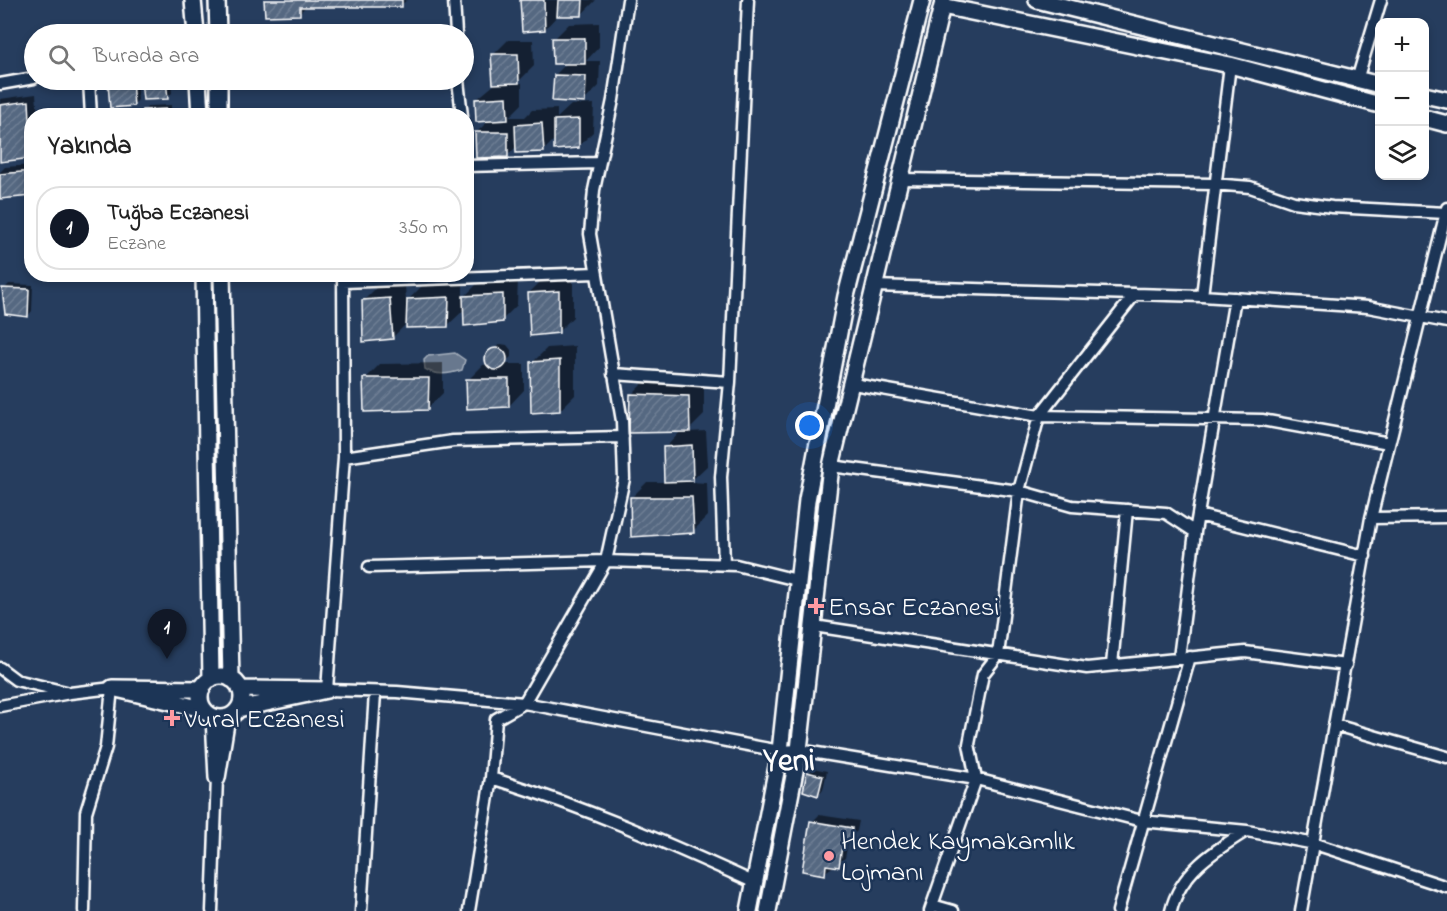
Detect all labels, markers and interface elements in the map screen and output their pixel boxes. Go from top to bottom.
map controls [1375,18,1429,180]
button: + [1375,18,1429,72]
search box [24,24,474,90]
icon: search [45,41,78,74]
text: Burada ara [93,41,199,73]
button: − [1375,72,1429,126]
button: layers [1375,126,1429,180]
text: Yakında [48,128,132,166]
text: Tuğba Eczanesi [107,198,249,230]
text: 1 [66,214,73,243]
text: 350 m [399,214,448,243]
text: Eczane [107,230,166,259]
your location [795,411,824,440]
place label: Ensar Eczanesi [828,589,999,628]
marker: Ensar Eczanesi [809,599,823,613]
pin: 1 [148,610,186,659]
place label: Vural Eczanesi [183,701,345,740]
marker: Vural Eczanesi [165,711,179,725]
district label: Yeni [762,738,815,786]
place label: Hendek Kaymakamlık Lojmanı [841,823,1075,893]
marker: Hendek Kaymakamlık Lojmanı [822,849,836,863]

